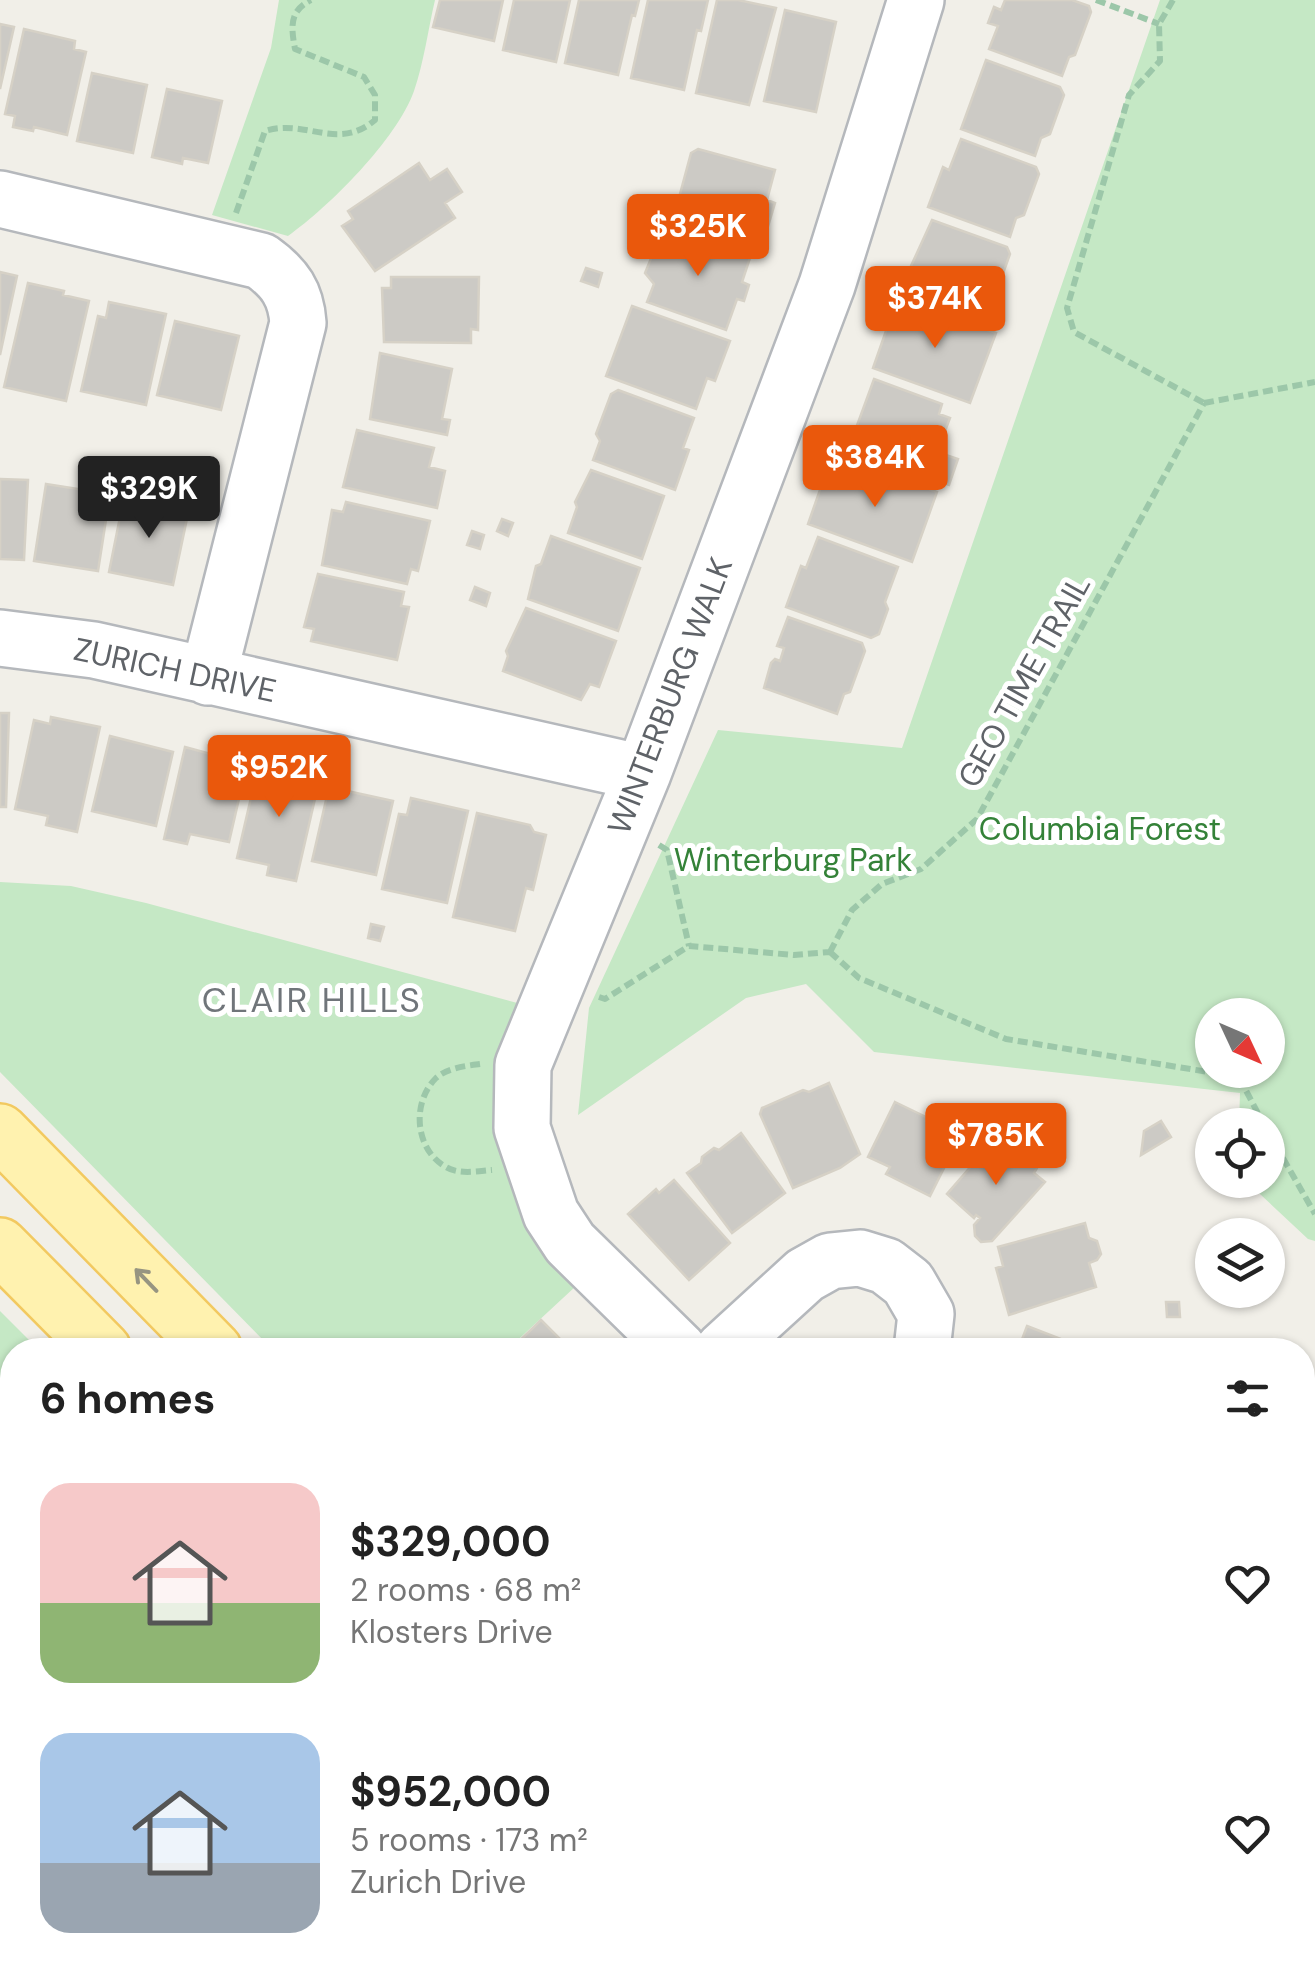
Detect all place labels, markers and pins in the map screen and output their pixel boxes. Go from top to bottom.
pin: $325K [628,194,768,279]
pin: $374K [865,266,1005,351]
pin: $384K [805,425,945,510]
pin: $329K [79,456,219,541]
pin: $952K [209,735,349,820]
pin: $785K [926,1103,1066,1188]

